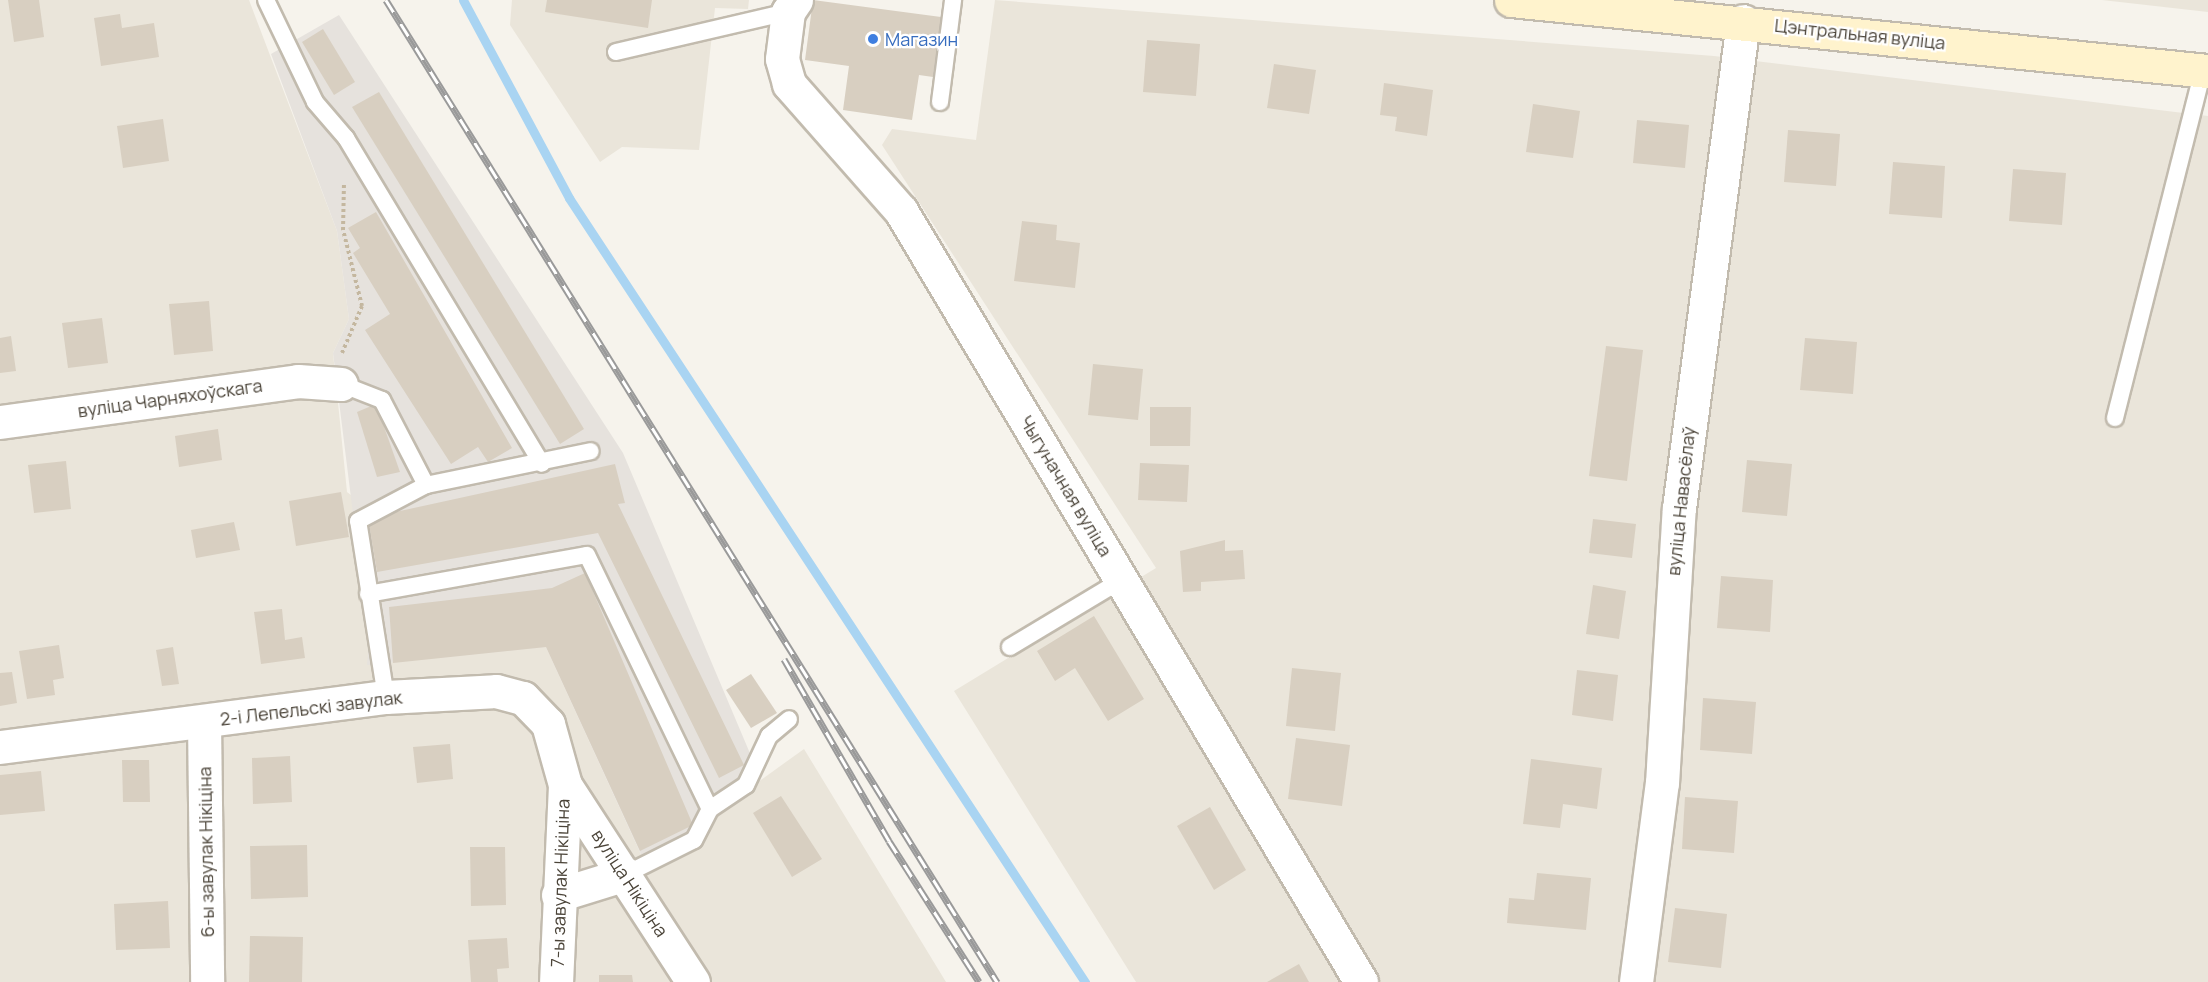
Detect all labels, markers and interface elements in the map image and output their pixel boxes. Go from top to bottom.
street label: Цэнтральная вуліца [1774,14,1946,54]
place label: Магазин [885,28,958,50]
marker: Магазин [866,32,880,46]
street label: вуліца Чарняхоўскага [76,374,264,422]
street label: Чыгуначная вуліца [1015,412,1117,560]
street label: вуліца Навасёлаў [1662,425,1700,577]
street label: 2-і Лепельскі завулак [219,686,403,730]
street label: 6-ы завулак Нікіціна [194,766,218,938]
street label: 7-ы завулак Нікіціна [546,798,574,968]
street label: вуліца Нікіціна [587,825,673,941]

